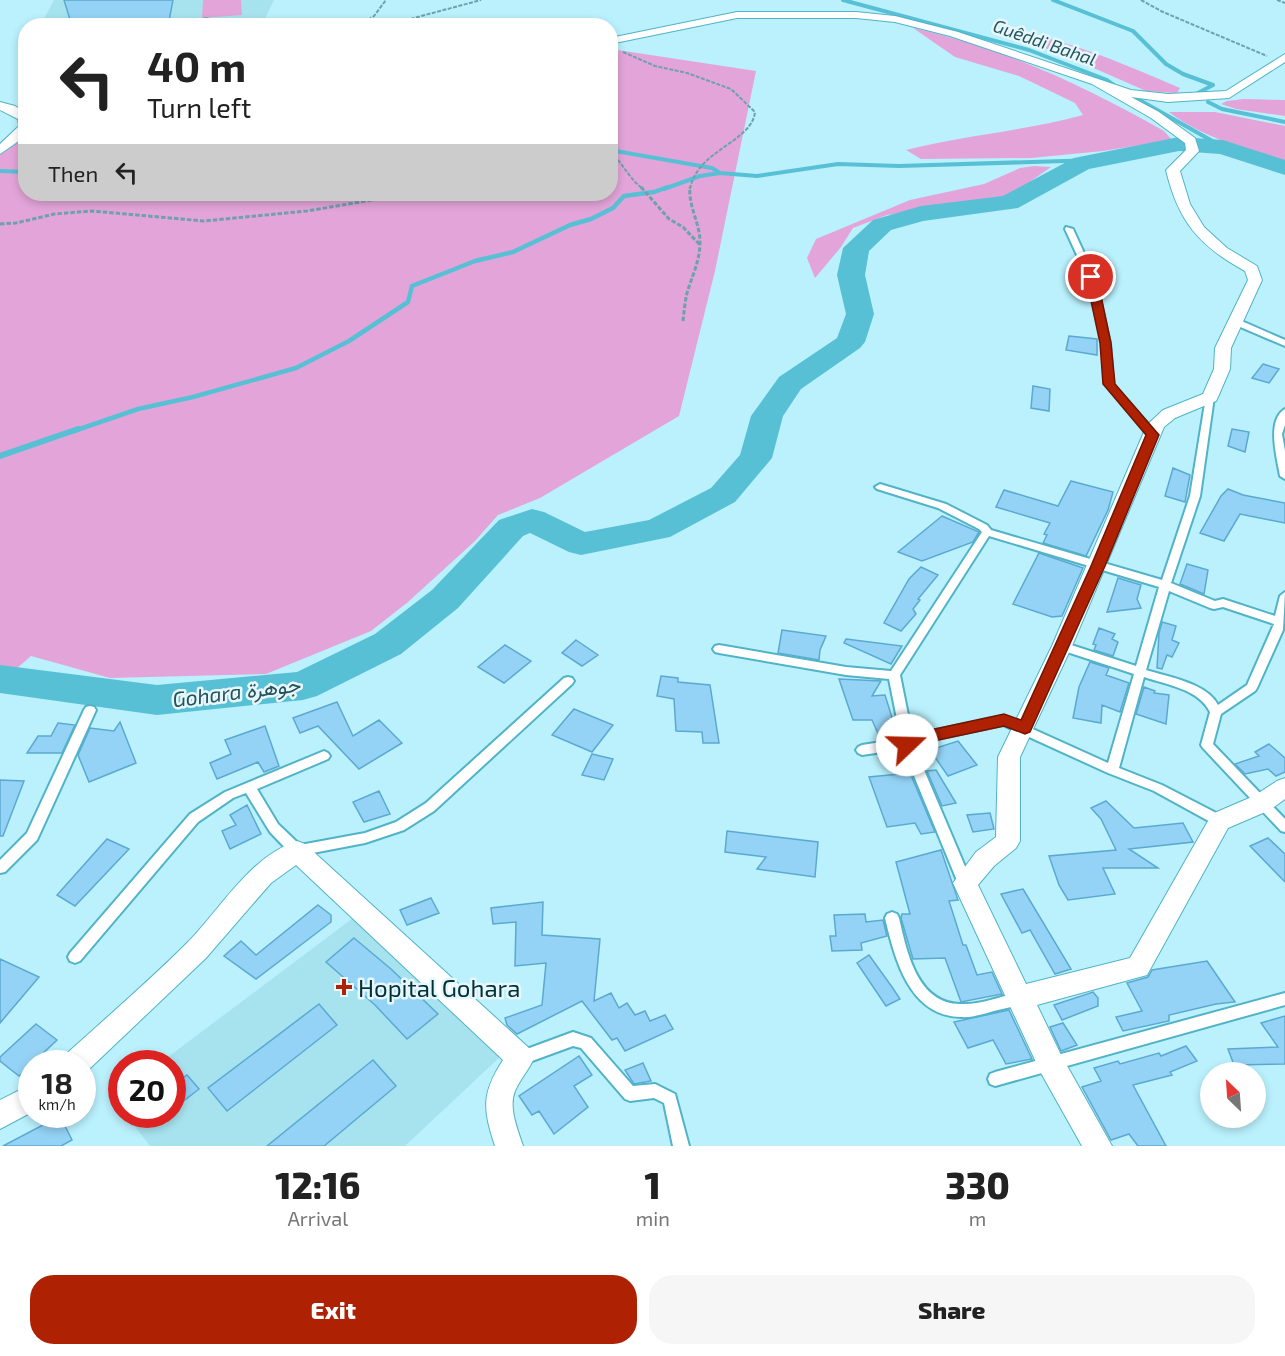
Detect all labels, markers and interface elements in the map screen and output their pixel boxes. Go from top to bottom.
water label: Guêddi Bahal [991,14,1099,70]
text: 40 m [147,40,246,90]
icon: left [48,42,126,120]
text: Turn left [147,91,251,123]
icon: left [110,156,143,189]
text: Then [48,160,98,186]
pin [1065,251,1116,302]
icon: arrive [1074,260,1107,293]
water label: Gohara جوهرة [171,671,302,713]
position arrow [875,713,939,777]
place label: Hopital Gohara [358,973,520,1002]
marker: Hopital Gohara [335,978,353,996]
speed limit sign: 20 [108,1050,186,1128]
north arrow [1200,1062,1266,1128]
map controls [1200,1062,1266,1128]
text: 18 [41,1064,73,1100]
text: km/h [38,1095,76,1113]
text: 12:16 [275,1163,360,1206]
text: 1 [645,1163,661,1206]
text: 330 [945,1163,1010,1206]
text: Arrival [287,1206,348,1230]
text: min [636,1206,670,1230]
text: m [969,1206,986,1230]
button: Exit [30,1275,637,1344]
button: Share [649,1275,1255,1344]

